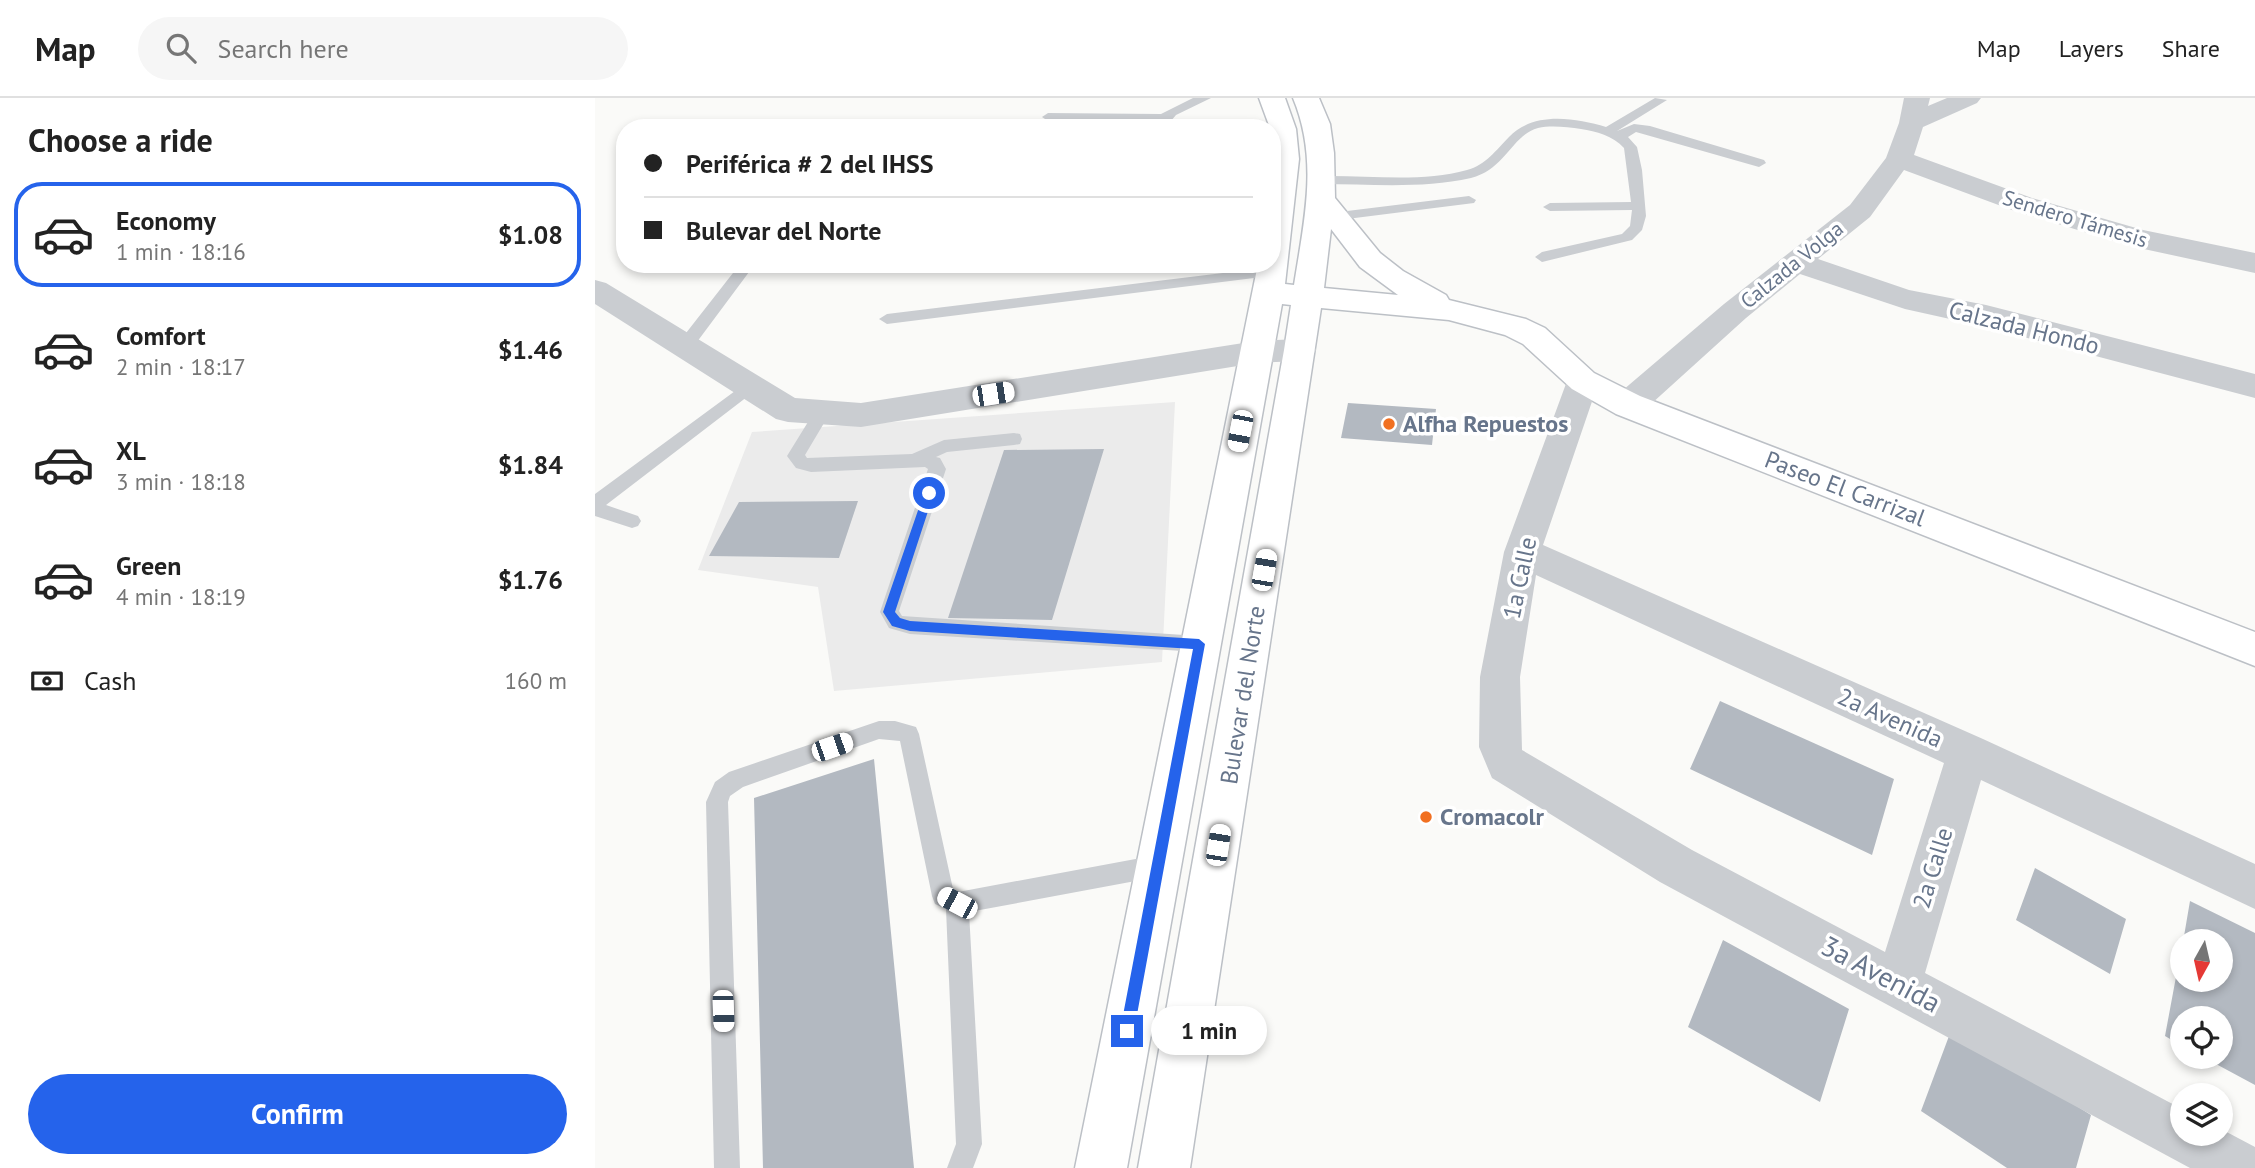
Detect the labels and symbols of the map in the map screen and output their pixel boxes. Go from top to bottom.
street label: Sendero Támesis [1999,184,2151,253]
street label: Calzada Volga [1735,215,1849,314]
street label: Calzada Hondo [1946,294,2103,361]
car [971,380,1016,408]
car [1226,408,1255,454]
place label: Alfha Repuestos [1403,408,1568,439]
marker: Alfha Repuestos [1381,416,1397,432]
street label: Paseo El Carrizal [1760,444,1930,533]
route start [913,477,945,509]
street label: 1a Calle [1496,534,1543,622]
car [1251,547,1278,593]
street label: Bulevar del Norte [1213,604,1272,786]
street label: 2a Avenida [1833,681,1948,754]
car [809,730,856,764]
place label: Cromacolr [1440,801,1545,832]
marker: Cromacolr [1418,809,1434,825]
car [1205,823,1232,867]
street label: 2a Calle [1906,824,1959,912]
car [934,884,981,922]
street label: 3a Avenida [1815,927,1947,1020]
north arrow [2170,929,2233,992]
car [712,990,735,1032]
callout: 1 min [1151,1006,1267,1056]
route end [1111,1015,1143,1047]

